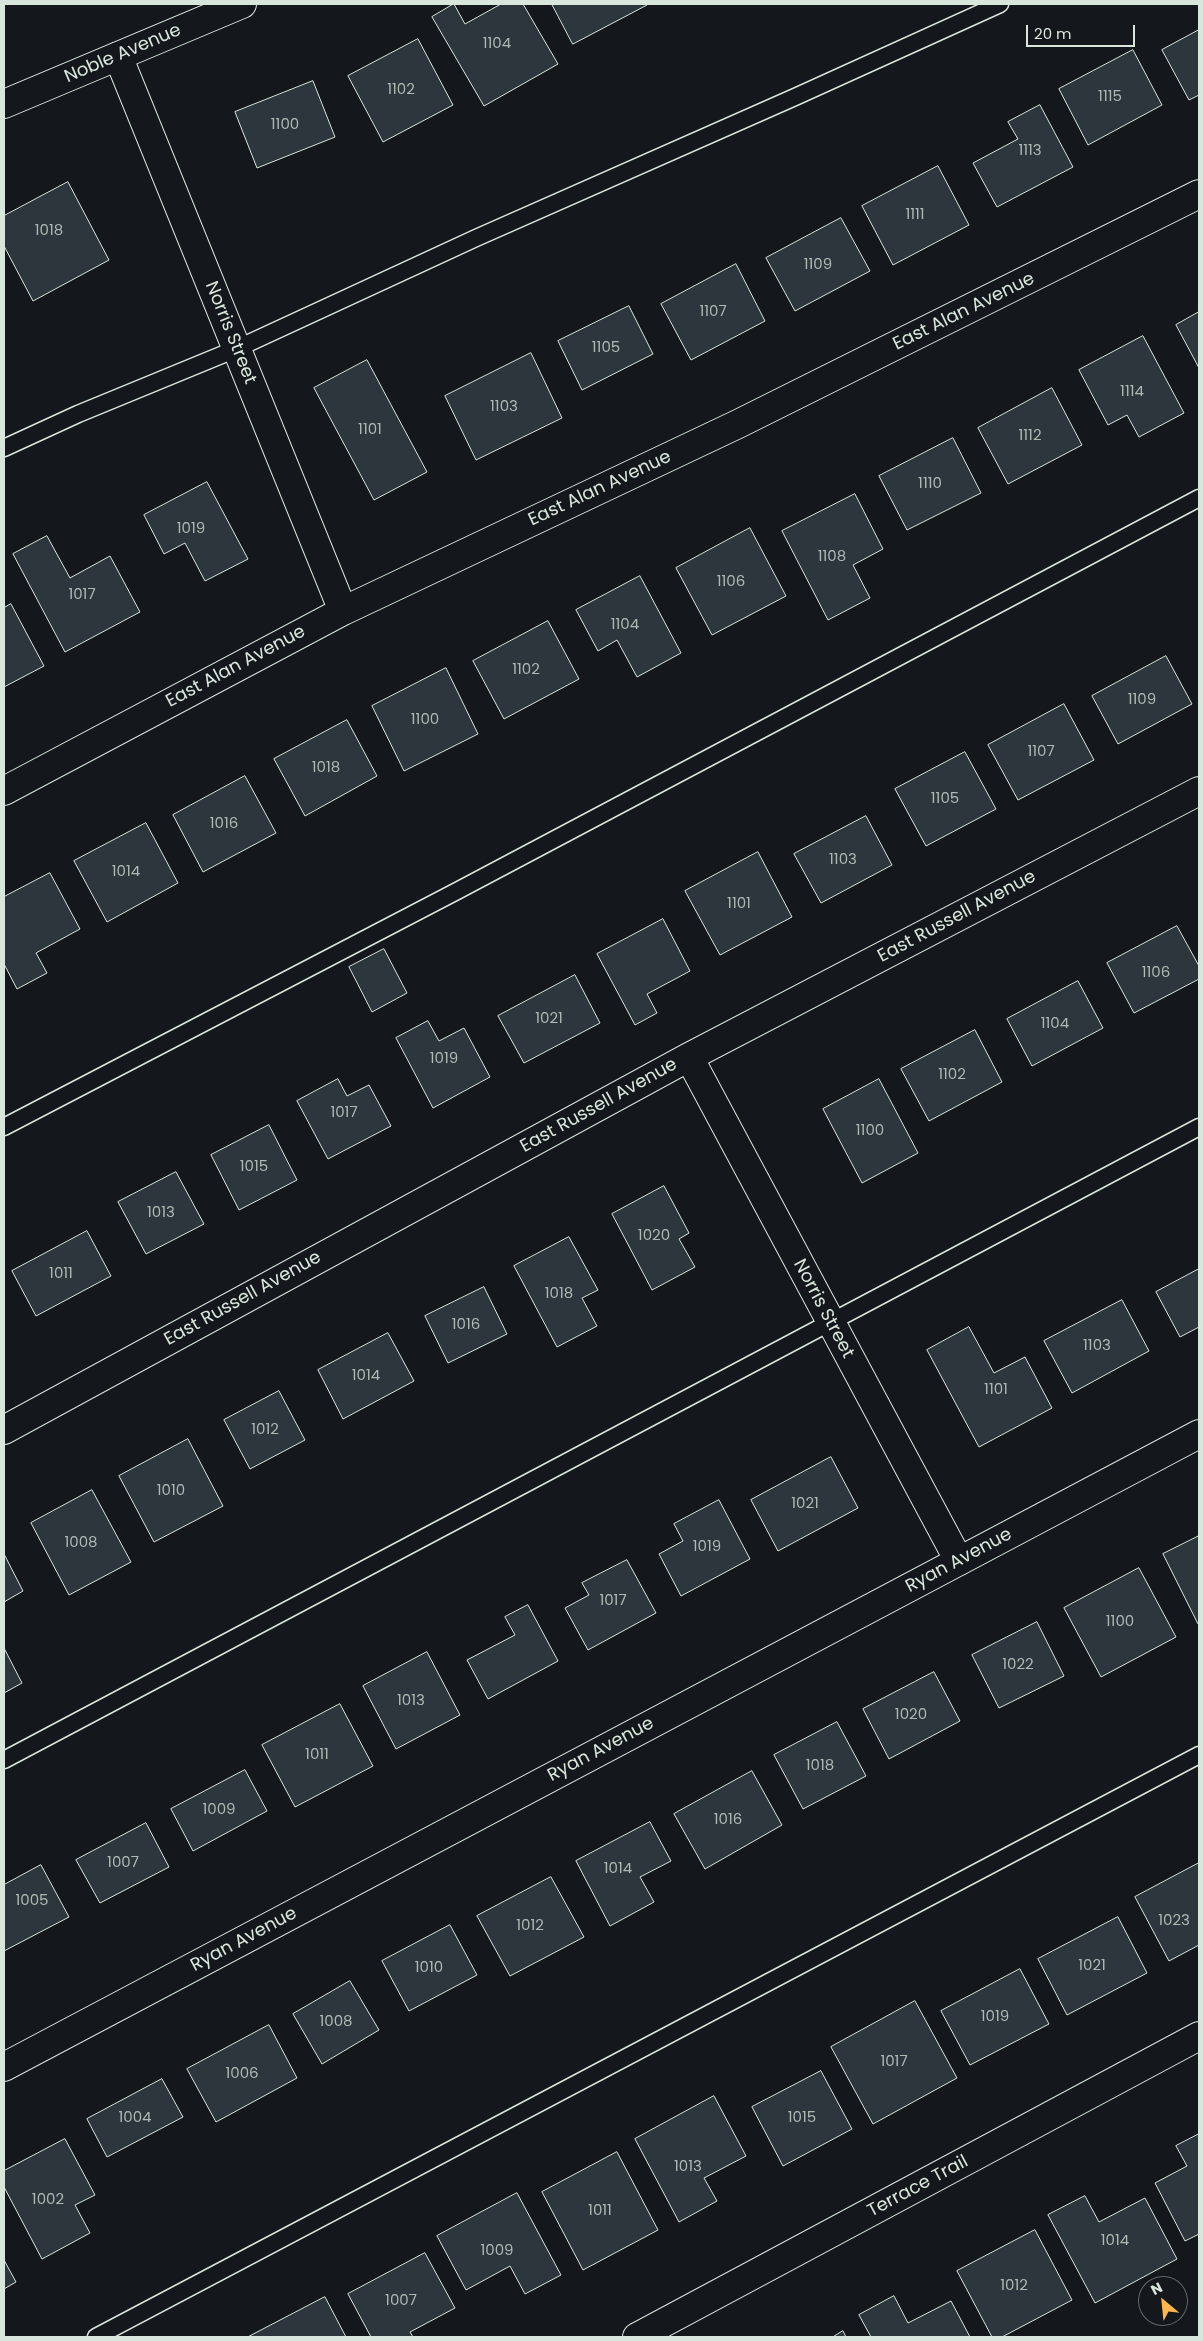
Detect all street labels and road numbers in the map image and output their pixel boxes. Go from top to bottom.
street label: Noble Avenue [62,20,184,88]
street label: East Alan Avenue [890,268,1038,356]
street label: Norris Street [200,278,260,388]
street label: East Alan Avenue [525,447,675,531]
street label: East Alan Avenue [163,621,309,713]
street label: East Russell Avenue [874,866,1040,968]
street label: East Russell Avenue [517,1054,681,1158]
street label: East Russell Avenue [161,1247,325,1351]
street label: Norris Street [788,1256,858,1362]
street label: Ryan Avenue [902,1524,1016,1598]
street label: Ryan Avenue [544,1713,658,1787]
street label: Ryan Avenue [187,1903,301,1977]
street label: Terrace Trail [864,2151,972,2223]

